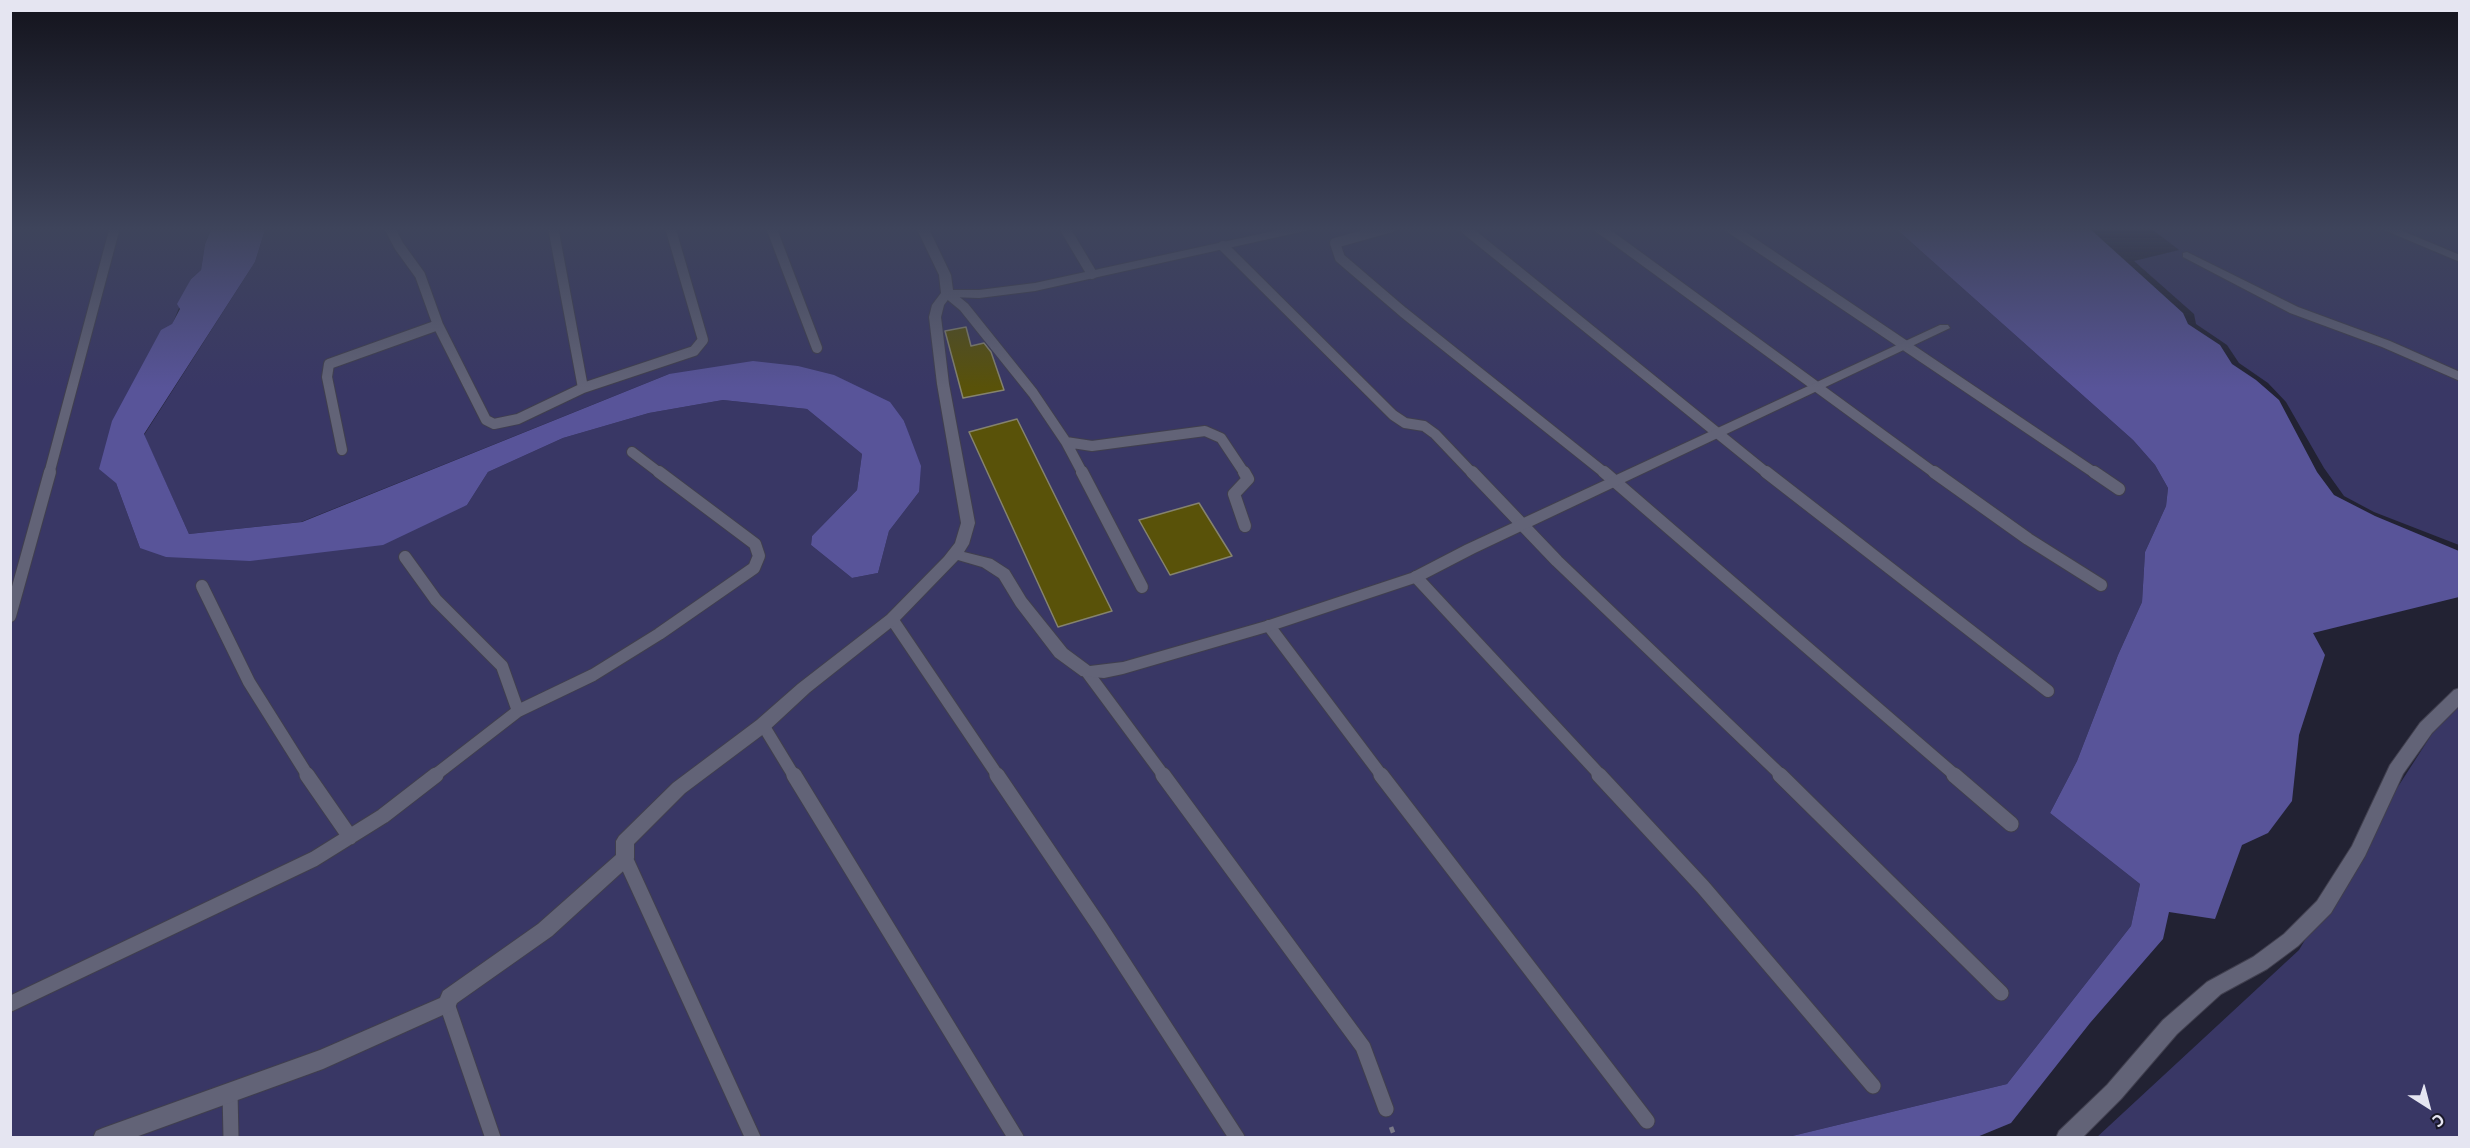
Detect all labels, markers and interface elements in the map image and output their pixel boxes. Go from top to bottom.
north arrow [2398,1076,2458,1136]
text: С [2428,1109,2449,1132]

